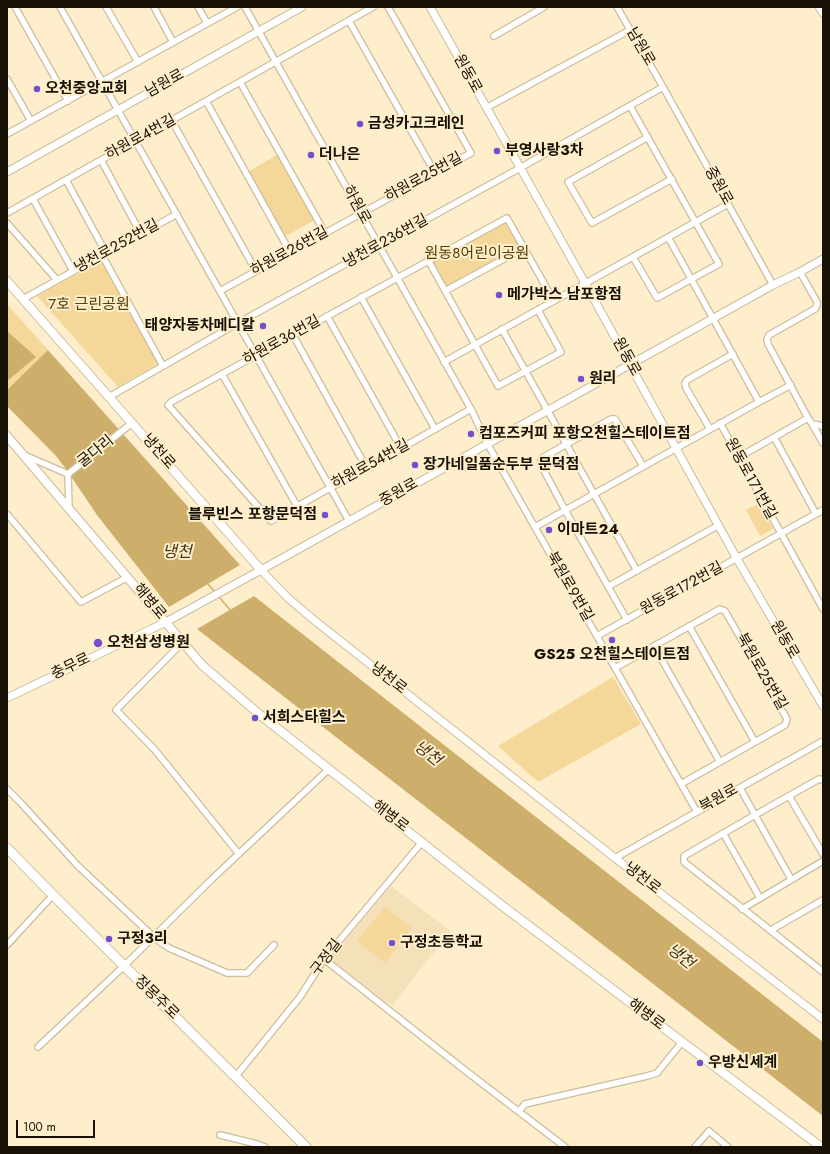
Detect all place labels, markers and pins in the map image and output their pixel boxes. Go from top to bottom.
place label: 오천중앙교회 [45,80,128,98]
marker: 오천중앙교회 [32,84,42,94]
place label: 금성카고크레인 [368,115,465,133]
marker: 금성카고크레인 [355,119,365,129]
place label: 부영사랑3차 [505,142,583,160]
place label: 더나은 [319,146,360,164]
marker: 부영사랑3차 [492,146,502,156]
marker: 더나은 [306,150,316,160]
place label: 메가박스 남포항점 [507,286,622,304]
marker: 메가박스 남포항점 [494,290,504,300]
place label: 태양자동차메디칼 [145,317,255,335]
marker: 태양자동차메디칼 [258,321,268,331]
place label: 원리 [589,370,617,388]
marker: 원리 [576,374,586,384]
place label: 컴포즈커피 포항오천힐스테이트점 [479,425,690,443]
marker: 컴포즈커피 포항오천힐스테이트점 [466,429,476,439]
place label: 장가네일품순두부 문덕점 [423,456,579,474]
marker: 장가네일품순두부 문덕점 [410,460,420,470]
place label: 블루빈스 포항문덕점 [188,506,317,524]
marker: 블루빈스 포항문덕점 [320,510,330,520]
place label: 이마트24 [557,521,619,539]
marker: 이마트24 [544,525,554,535]
place label: 오천삼성병원 [107,634,190,652]
marker: GS25 오천힐스테이트점 [607,635,617,645]
marker: 오천삼성병원 [92,637,104,649]
place label: GS25 오천힐스테이트점 [534,646,690,664]
place label: 서희스타힐스 [263,709,346,727]
marker: 서희스타힐스 [250,713,260,723]
place label: 구정3리 [117,930,168,948]
marker: 구정3리 [104,934,114,944]
place label: 구정초등학교 [400,934,483,952]
marker: 구정초등학교 [387,938,397,948]
place label: 우방신세계 [708,1054,777,1072]
marker: 우방신세계 [695,1058,705,1068]

